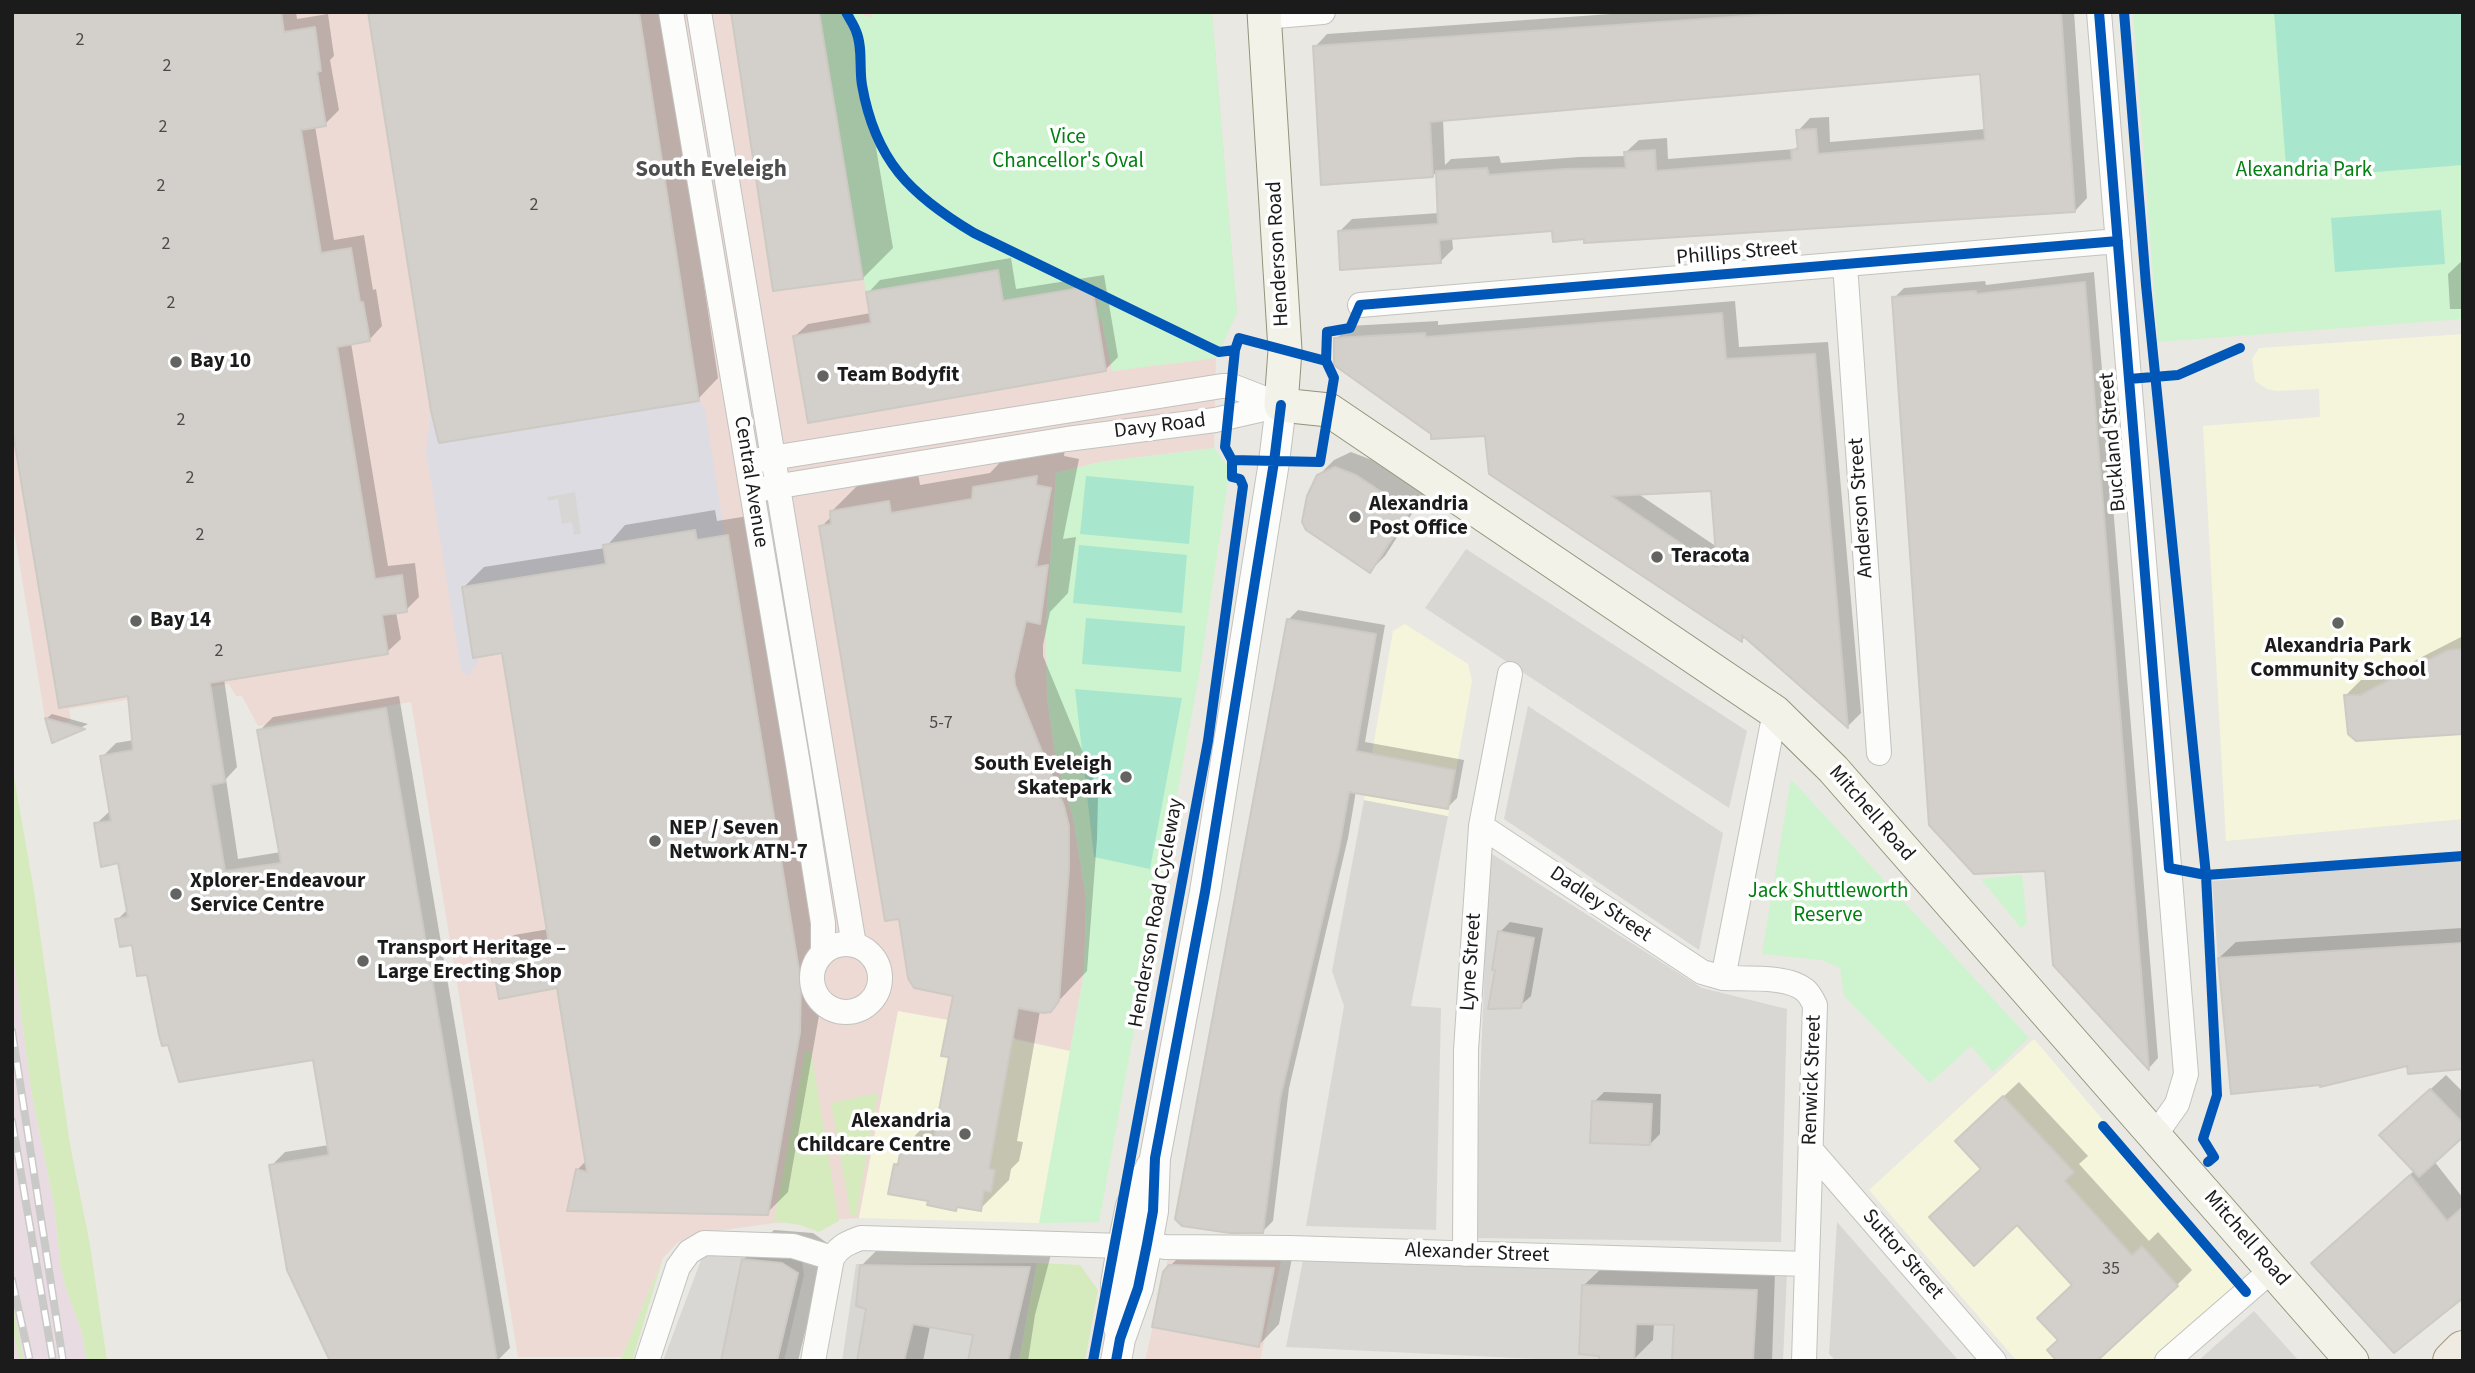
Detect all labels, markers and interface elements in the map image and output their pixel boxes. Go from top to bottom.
house number: 2 [76,30,84,52]
house number: 2 [163,56,171,78]
house number: 2 [159,117,167,139]
park label: Vice Chancellor's Oval [992,125,1144,175]
district label: South Eveleigh [635,157,787,185]
park label: Alexandria Park [2236,158,2372,184]
house number: 2 [157,176,165,198]
street label: Henderson Road [1263,181,1295,327]
house number: 2 [530,195,538,217]
house number: 2 [162,234,170,256]
street label: Phillips Street [1675,236,1799,272]
house number: 2 [167,293,175,315]
place label: Bay 10 [190,349,251,375]
marker: Bay 10 [168,354,184,370]
place label: Team Bodyfit [837,363,959,389]
marker: Team Bodyfit [815,368,831,384]
street label: Buckland Street [2095,371,2133,513]
street label: Davy Road [1113,409,1207,445]
house number: 2 [177,410,185,432]
street label: Central Avenue [727,415,773,549]
street label: Anderson Street [1845,437,1879,579]
house number: 2 [186,468,194,490]
place label: Alexandria Post Office [1369,492,1468,542]
marker: Alexandria Post Office [1347,509,1363,525]
house number: 2 [196,525,204,547]
place label: Teracota [1671,544,1750,570]
marker: Teracota [1649,549,1665,565]
place label: Bay 14 [150,608,211,634]
marker: Bay 14 [128,613,144,629]
marker: Alexandria Park Community School [2330,615,2346,631]
place label: Alexandria Park Community School [2250,634,2426,684]
house number: 2 [215,641,223,663]
house number: 5-7 [929,713,953,735]
place label: South Eveleigh Skatepark [974,752,1112,802]
street label: Mitchell Road [1823,761,1919,867]
marker: South Eveleigh Skatepark [1118,769,1134,785]
street label: Henderson Road Cycleway [1124,796,1190,1030]
place label: NEP / Seven Network ATN-7 [669,816,808,866]
marker: NEP / Seven Network ATN-7 [647,833,663,849]
street label: Dadley Street [1544,862,1656,948]
place label: Xplorer-Endeavour Service Centre [190,869,365,919]
park label: Jack Shuttleworth Reserve [1748,879,1908,929]
marker: Xplorer-Endeavour Service Centre [168,886,184,902]
street label: Lyne Street [1456,912,1488,1012]
place label: Transport Heritage – Large Erecting Shop [377,936,566,986]
marker: Transport Heritage – Large Erecting Shop [355,953,371,969]
street label: Renwick Street [1798,1014,1828,1146]
place label: Alexandria Childcare Centre [797,1109,951,1159]
marker: Alexandria Childcare Centre [957,1126,973,1142]
street label: Mitchell Road [2198,1186,2294,1292]
street label: Suttor Street [1856,1205,1948,1305]
street label: Alexander Street [1404,1239,1550,1269]
house number: 35 [2102,1259,2120,1281]

